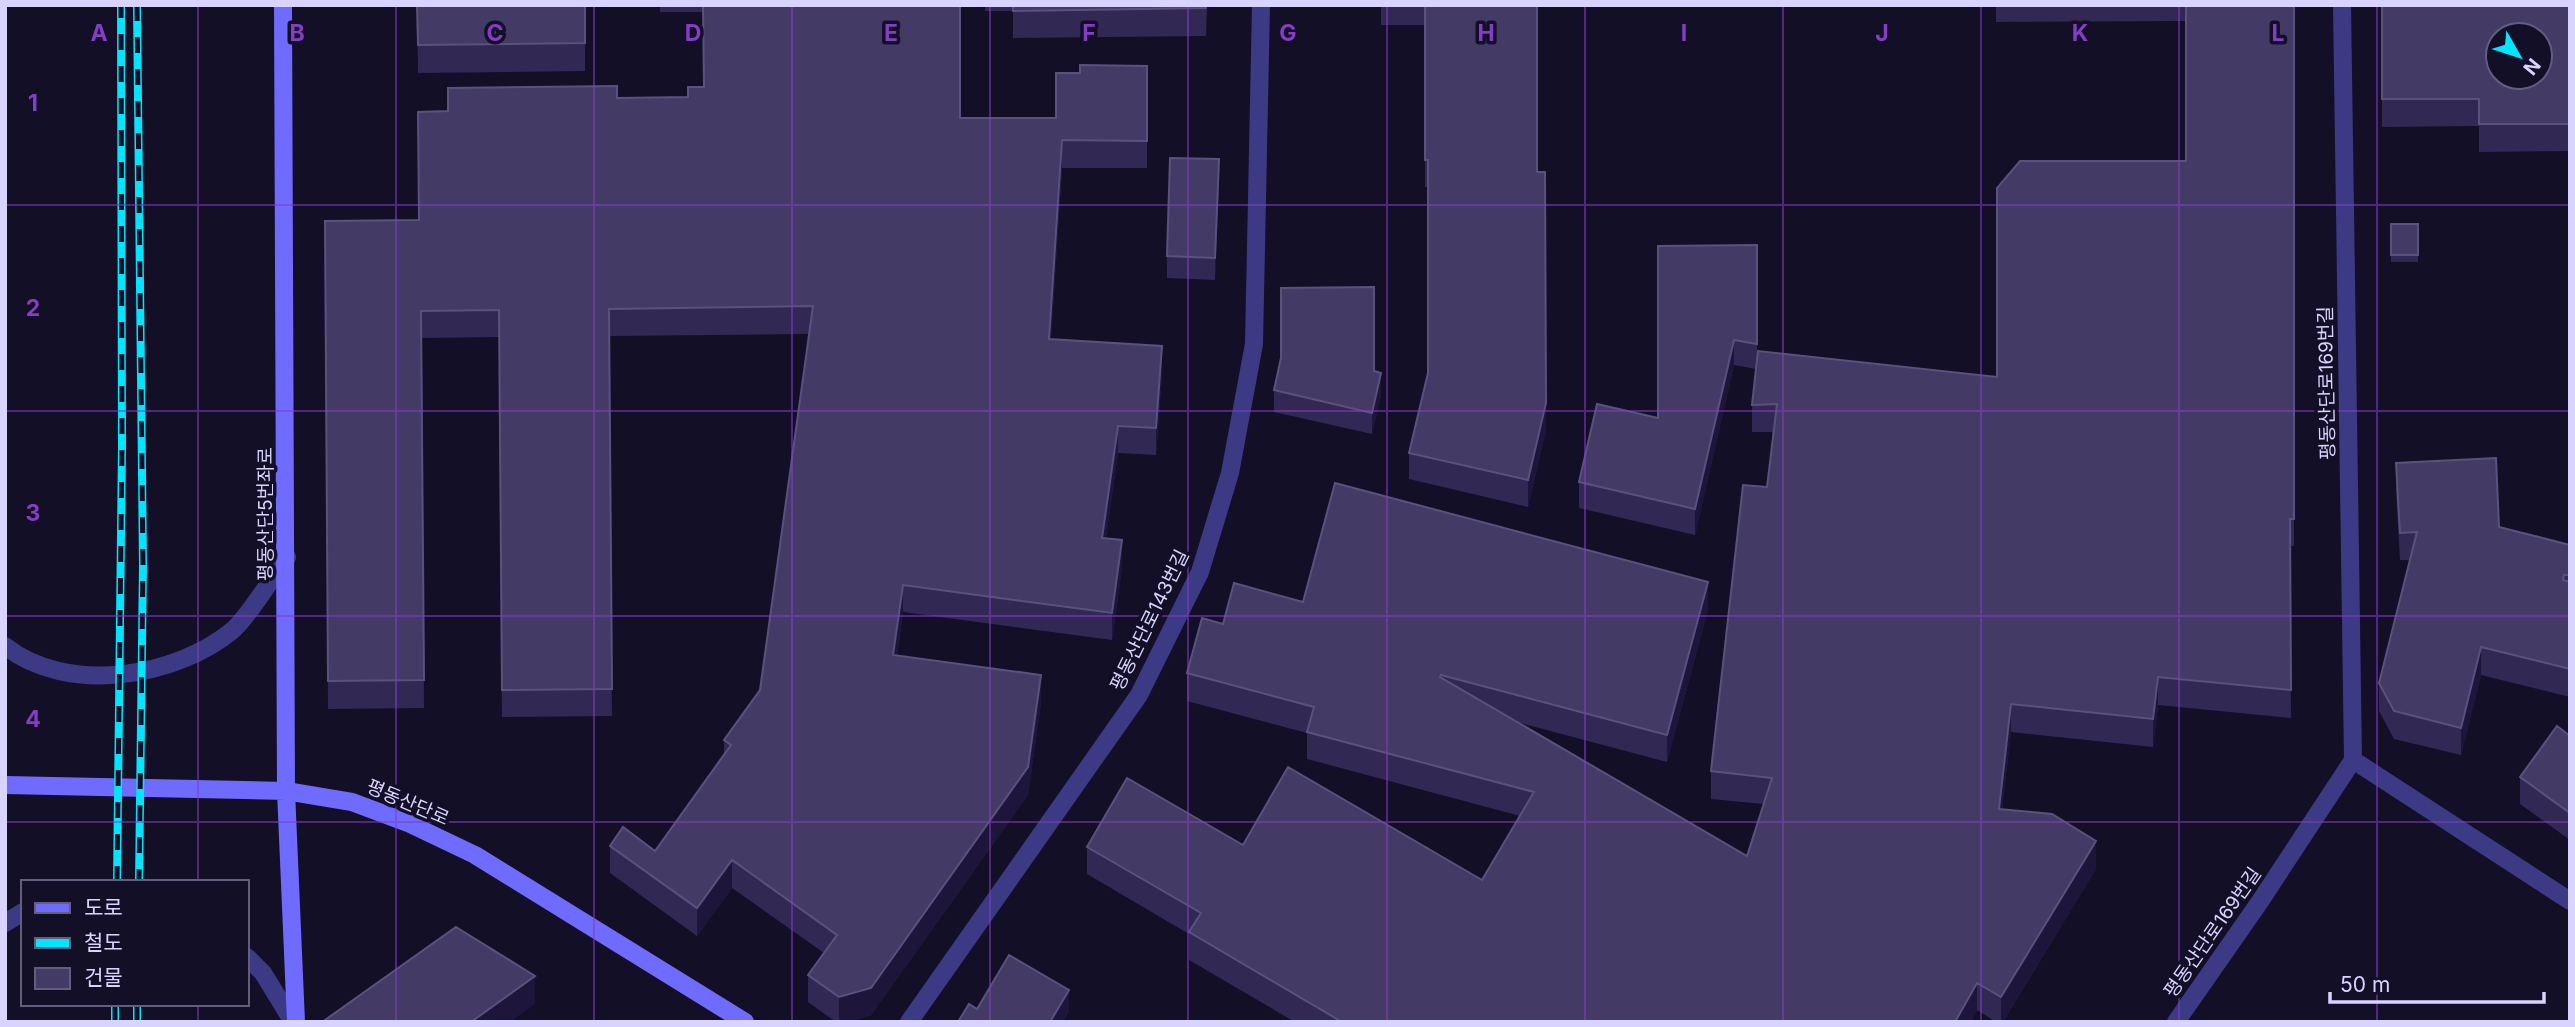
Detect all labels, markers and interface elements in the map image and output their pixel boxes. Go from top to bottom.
text: A [90,19,108,47]
text: B [289,19,305,47]
text: C [486,19,504,47]
text: D [685,19,701,47]
text: E [884,19,898,47]
text: F [1082,19,1096,47]
text: G [1279,19,1297,47]
text: H [1477,19,1495,47]
text: I [1681,19,1687,47]
text: J [1875,19,1889,47]
text: K [2072,19,2088,47]
text: L [2271,19,2285,47]
north arrow [2484,21,2554,91]
text: N [2518,54,2545,79]
text: 1 [28,89,38,117]
text: 2 [26,294,40,322]
street label: 평동산단로169번길 [2314,306,2339,460]
street label: 평동산단5번좌로 [254,447,277,581]
text: 3 [26,499,40,527]
street label: 평동산단로143번길 [1105,546,1194,695]
text: 4 [25,705,41,733]
street label: 평동산단로 [363,775,453,830]
street label: 평동산단로169번길 [2159,863,2266,1002]
legend [21,880,248,1006]
text: 도로 [84,895,123,920]
text: 철도 [84,930,123,955]
scale bar [2330,960,2544,1004]
text: 건물 [84,965,123,990]
text: 50 m [2340,972,2390,997]

